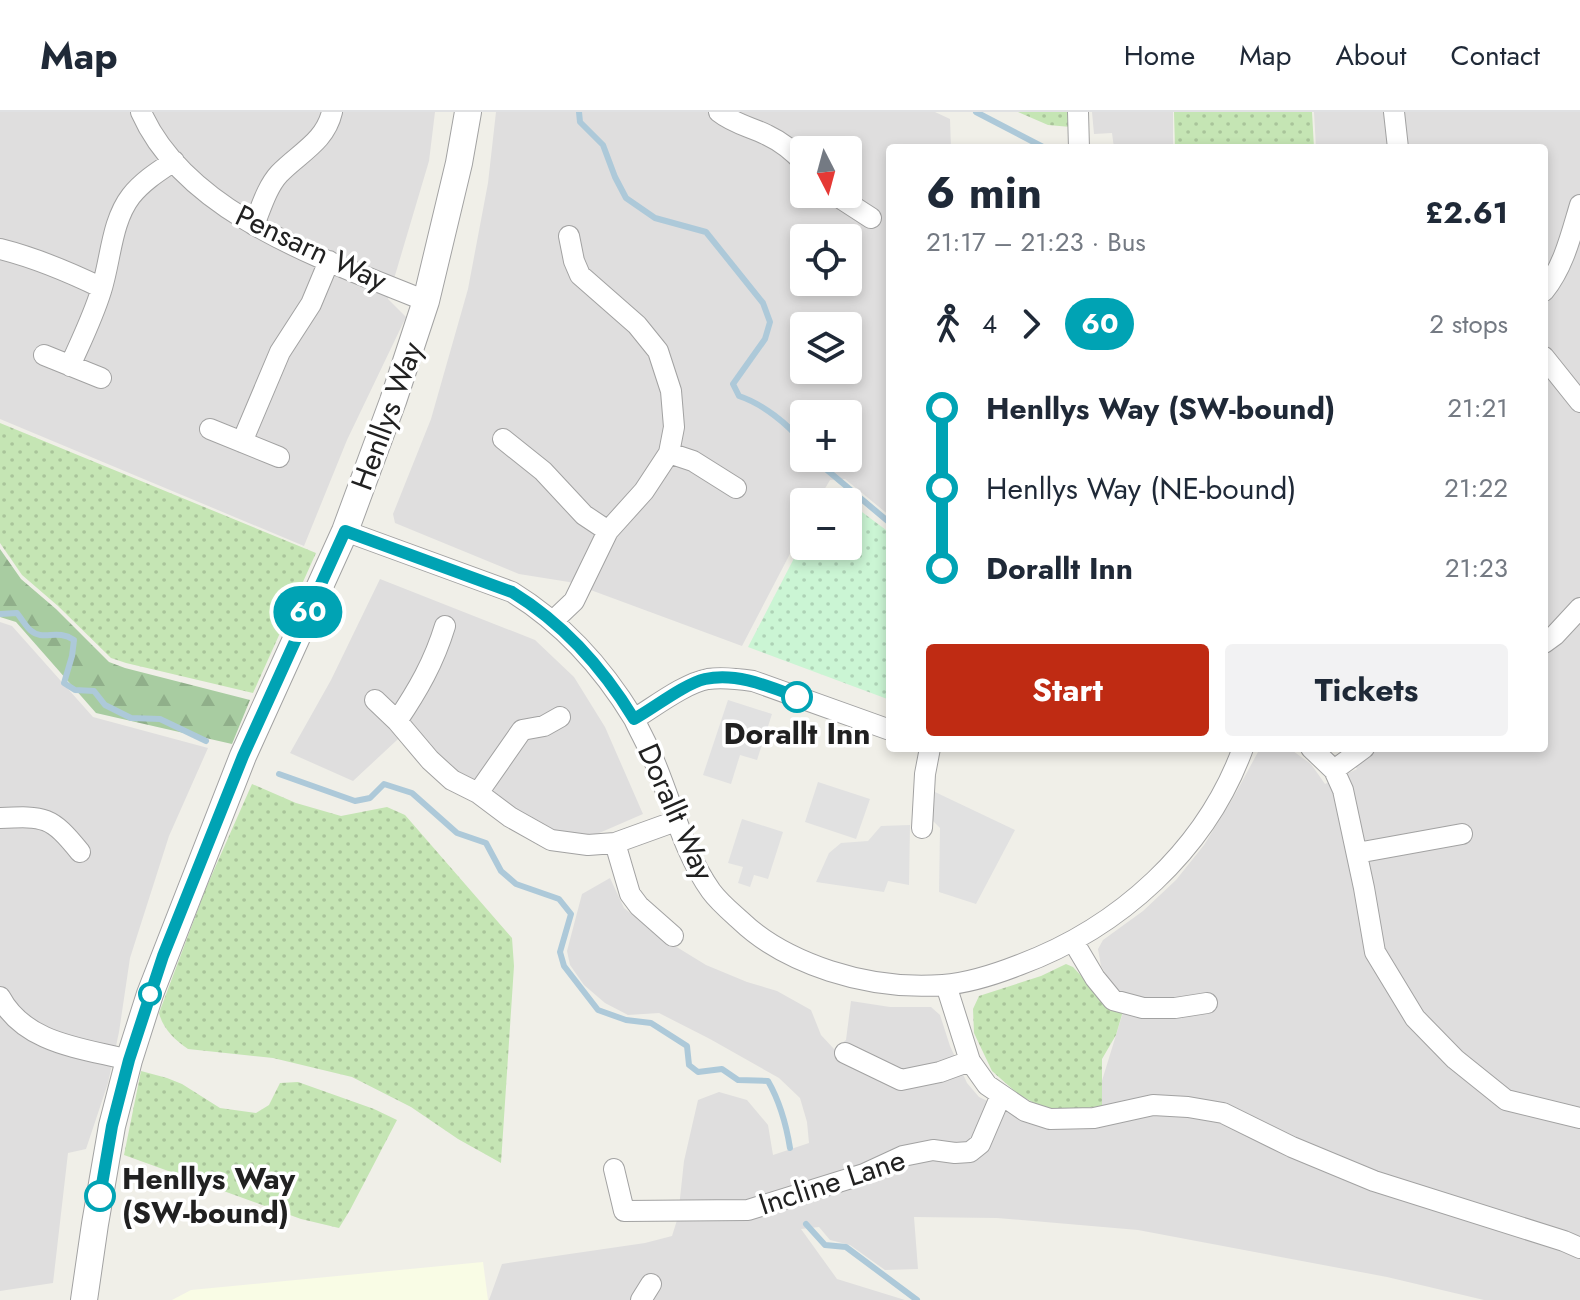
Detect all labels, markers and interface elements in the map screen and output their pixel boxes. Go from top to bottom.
text: Map [40,28,118,83]
text: Home [1124,35,1195,76]
text: Map [1239,35,1291,76]
text: About [1335,35,1407,76]
text: Contact [1451,35,1540,76]
north arrow [790,136,862,208]
map controls [790,136,862,560]
text: 6 min [926,161,1042,225]
text: £2.61 [1425,191,1508,234]
street label: Pensarn Way [228,194,395,302]
text: 21:17 – 21:23 · Bus [926,223,1146,261]
button: locate [790,224,862,296]
icon: walk [926,302,970,346]
icon: forward [1009,302,1053,346]
text: 60 [1081,303,1118,344]
text: 4 [982,305,997,343]
text: 2 stops [1429,305,1508,343]
button: layers [790,312,862,384]
street label: Henllys Way [340,335,433,496]
text: Henllys Way (SW-bound) [986,387,1335,430]
text: 21:21 [1447,389,1508,427]
button: + [790,400,862,472]
text: Henllys Way (NE-bound) [986,467,1297,510]
text: 21:22 [1444,469,1508,507]
button: − [790,488,862,560]
text: Dorallt Inn [986,547,1133,590]
text: 21:23 [1445,549,1508,587]
line badge: 60 [272,586,344,638]
text: 60 [289,591,327,632]
button: Start [926,644,1209,736]
button: Tickets [1225,644,1508,736]
marker: Dorallt Inn [782,682,812,712]
place label: Dorallt Inn [723,712,871,755]
street label: Dorallt Way [627,737,726,888]
unlabelled marker [139,983,161,1005]
street label: Incline Lane [753,1138,911,1225]
place label: Henllys Way (SW-bound) [122,1157,295,1234]
marker: Henllys Way (SW-bound) [85,1181,115,1211]

